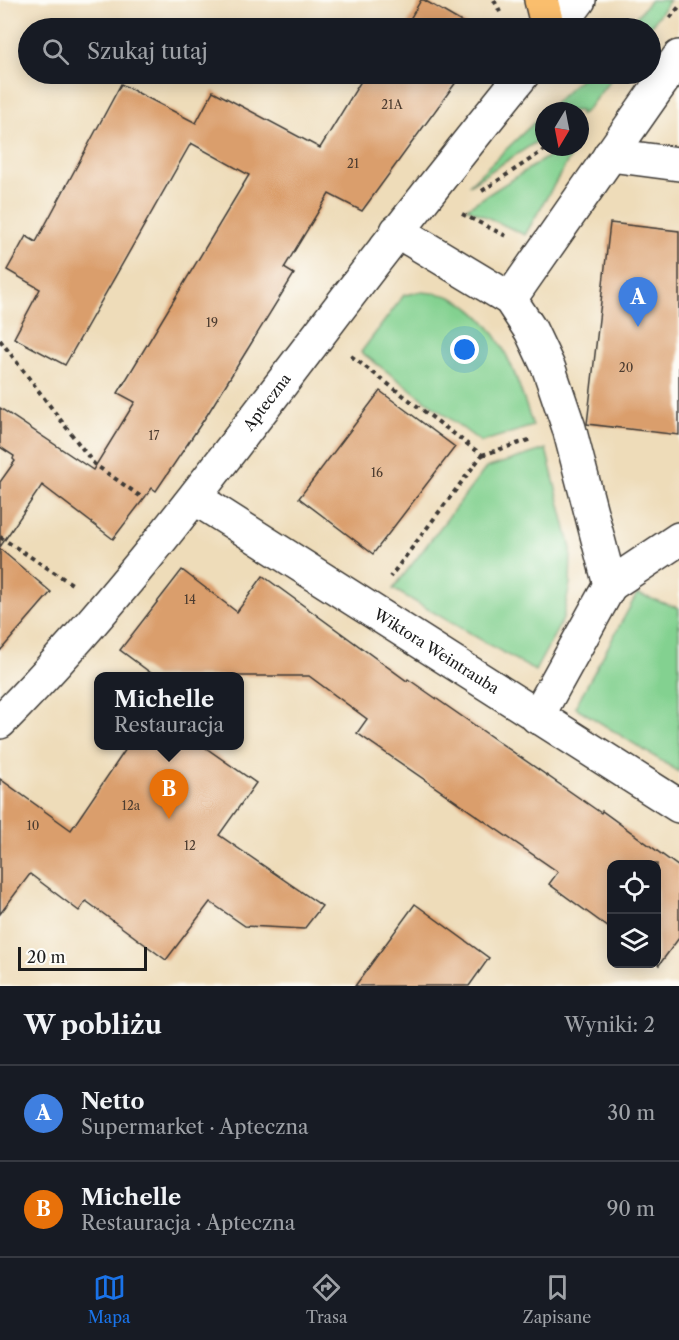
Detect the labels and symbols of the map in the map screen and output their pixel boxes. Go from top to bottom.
house number: 21A [381,97,404,112]
north arrow [535,102,589,156]
house number: 21 [347,156,359,171]
pin: A [618,278,658,327]
house number: 19 [206,315,218,330]
your location [450,335,479,364]
house number: 20 [619,360,633,375]
street label: Apteczna [238,370,295,435]
house number: 17 [149,428,160,443]
house number: 16 [371,465,383,480]
house number: 14 [184,592,196,607]
street label: Wiktora Weintrauba [370,604,503,698]
pin: B [150,770,188,819]
house number: 12a [122,798,141,813]
house number: 10 [27,818,39,833]
house number: 12 [184,838,196,853]
scale bar [18,944,147,972]

